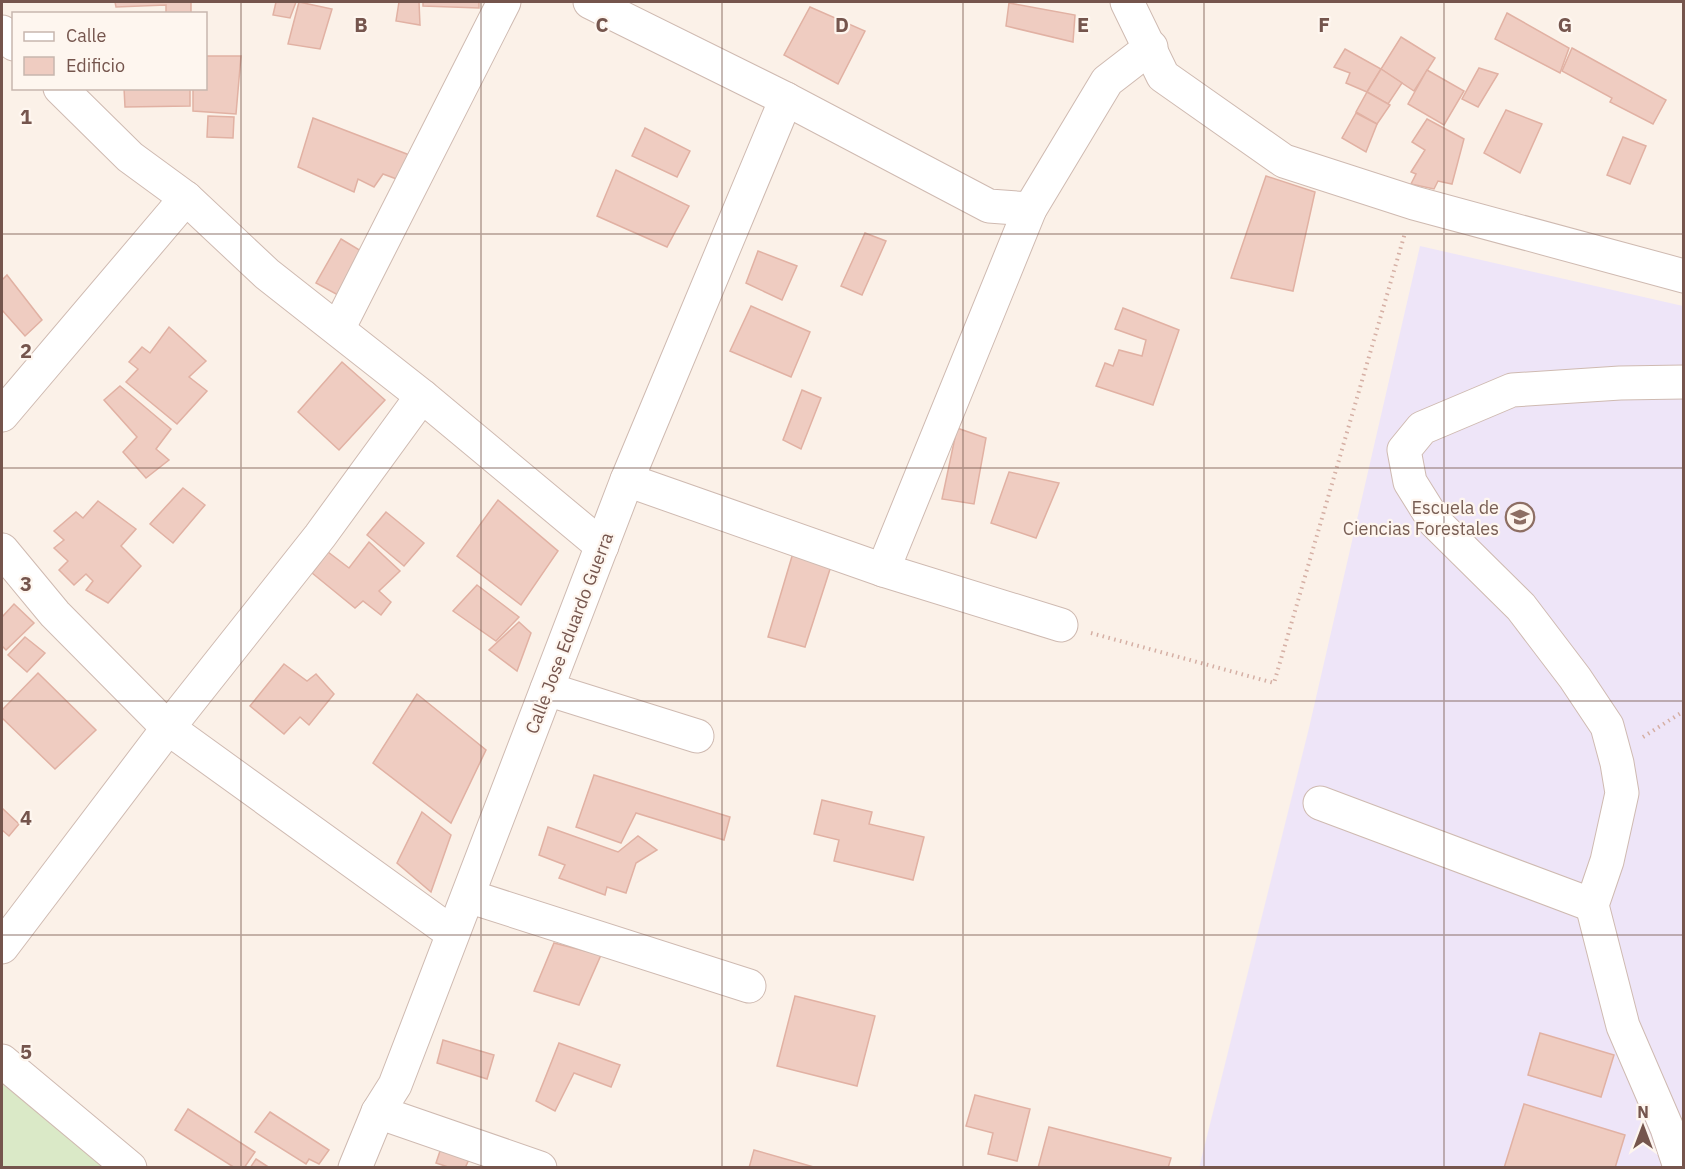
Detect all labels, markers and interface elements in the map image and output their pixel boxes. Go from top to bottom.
text: B [354,11,368,38]
text: C [595,11,609,38]
text: D [835,11,849,38]
text: E [1077,11,1089,38]
text: F [1318,11,1330,38]
text: G [1558,11,1572,38]
legend [12,12,207,90]
text: Calle [66,24,106,47]
text: Edificio [66,54,125,77]
text: 1 [20,103,32,130]
text: 2 [20,337,32,364]
place label: Escuela de Ciencias Forestales [1343,496,1499,540]
school or university icon: Escuela de Ciencias Forestales [1504,501,1536,533]
street label: Calle Jose Eduardo Guerra [520,529,618,737]
text: 3 [20,570,32,597]
text: 4 [20,804,32,831]
text: 5 [20,1038,32,1065]
north arrow [1613,1097,1673,1157]
text: N [1637,1102,1649,1122]

